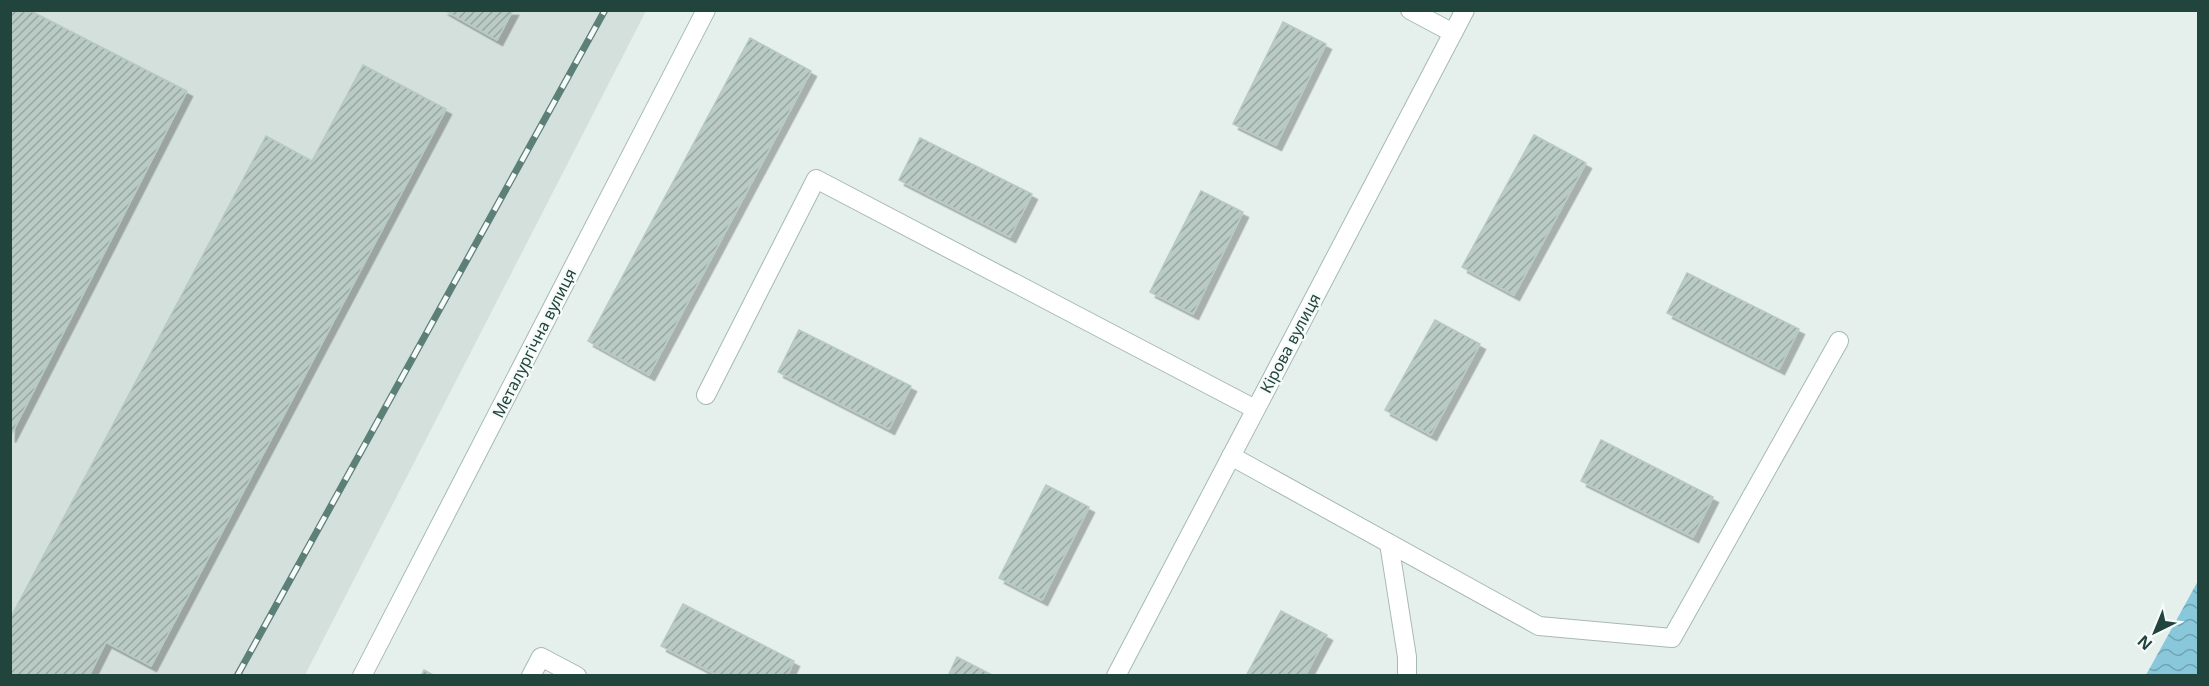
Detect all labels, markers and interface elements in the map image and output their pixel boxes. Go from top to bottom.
street label: Металургічна вулиця [487,265,581,421]
street label: Кірова вулиця [1254,289,1326,397]
north arrow [2125,602,2185,662]
text: N [2133,630,2157,655]

